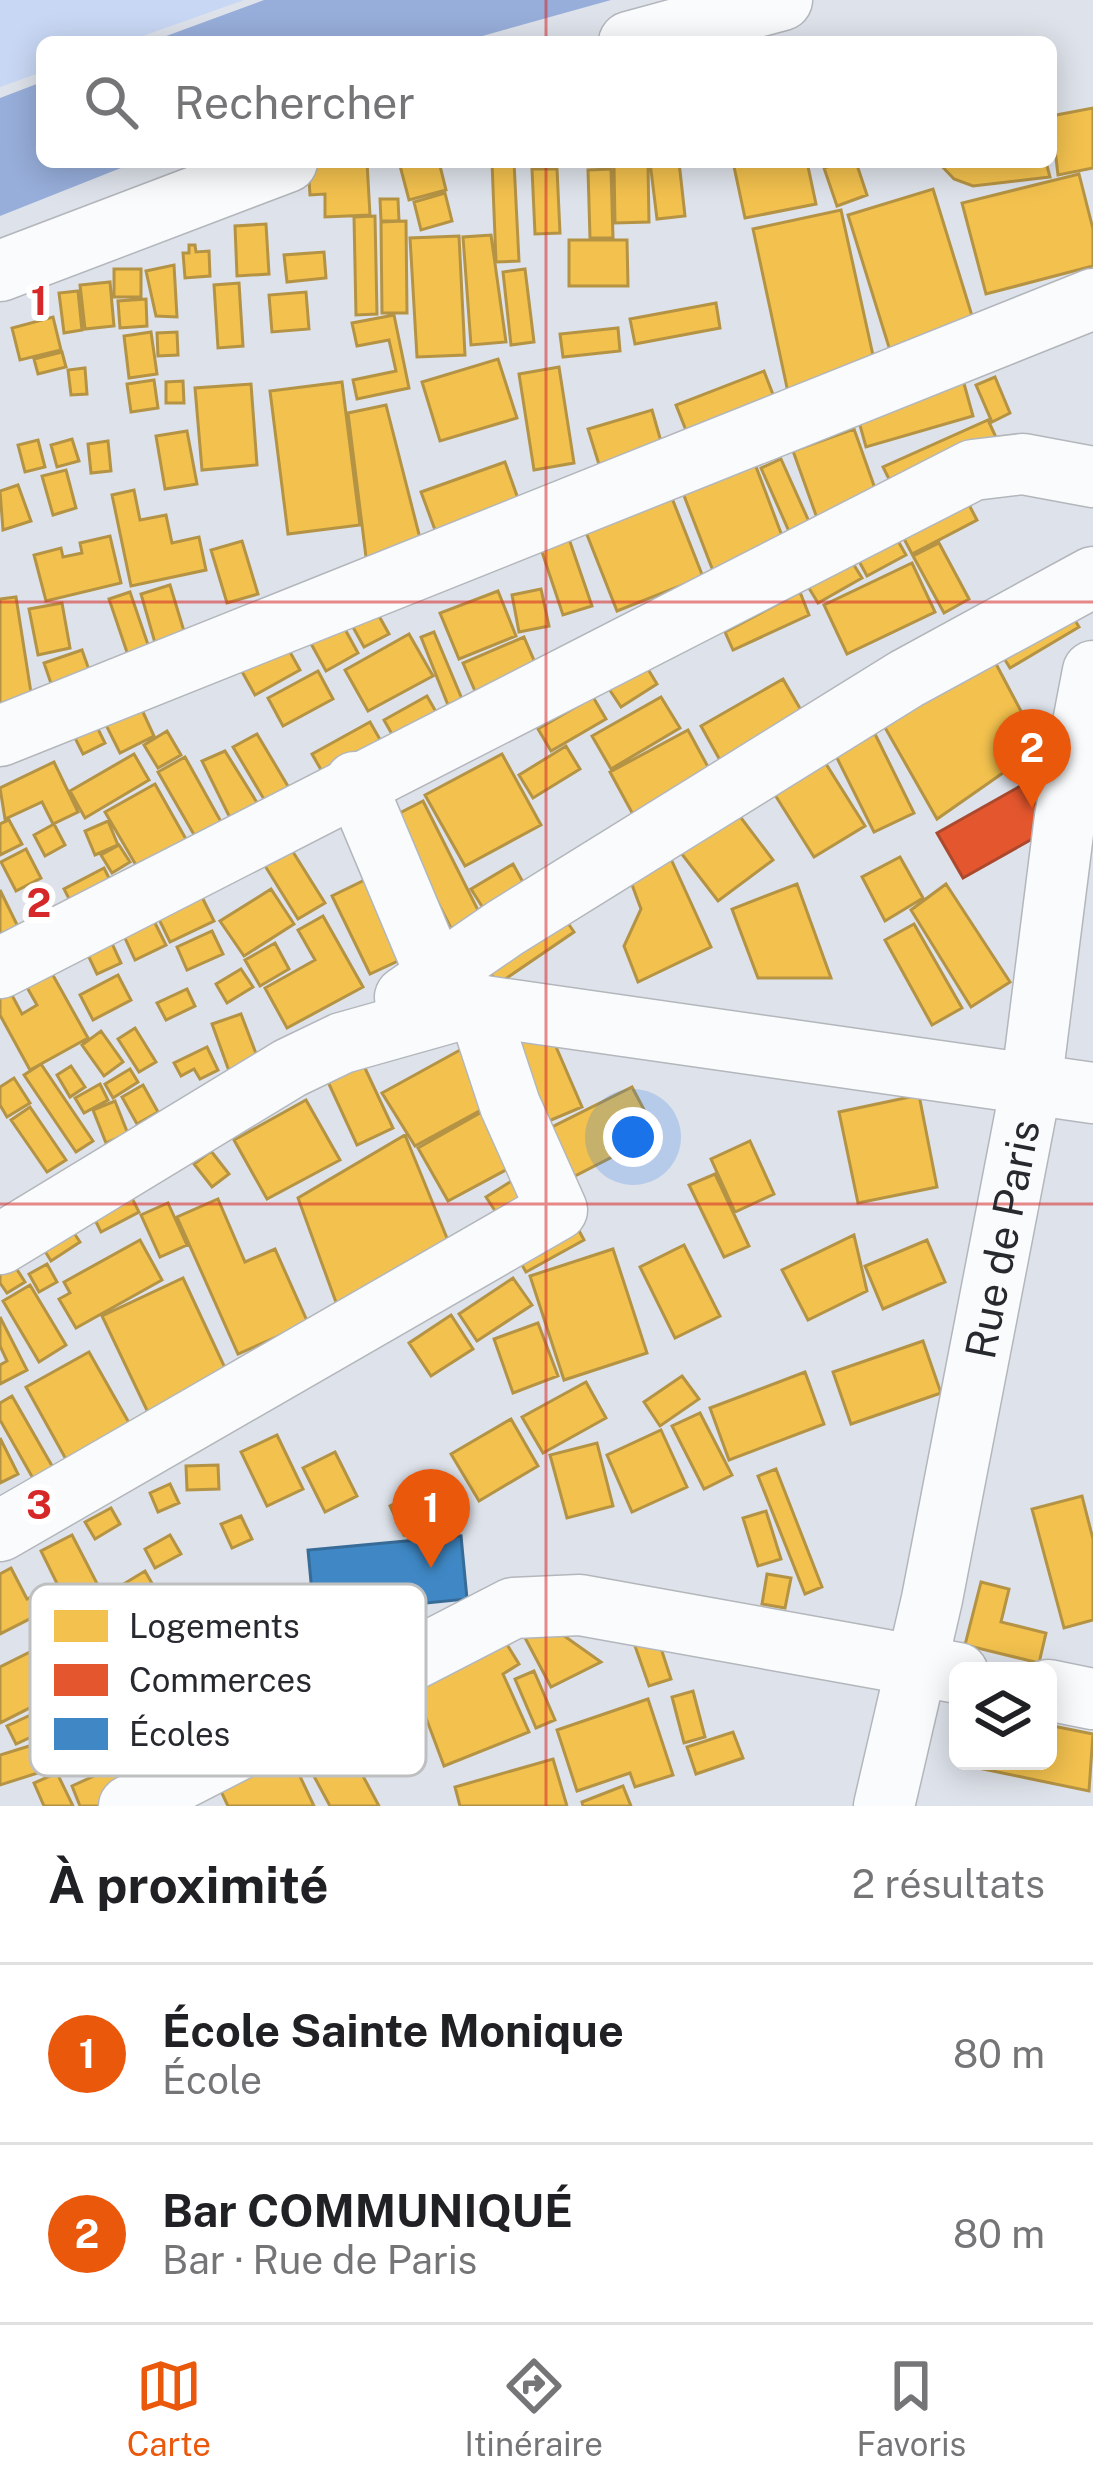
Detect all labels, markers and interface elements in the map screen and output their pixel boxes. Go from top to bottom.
search box [36,36,1057,168]
icon: search [78,69,144,135]
text: Rechercher [174,76,415,129]
text: 1 [31,278,47,324]
pin: 2 [993,709,1071,808]
text: 2 [27,880,51,926]
your location [603,1107,663,1167]
street label: Rue de Paris [954,1116,1048,1363]
pin: 1 [392,1469,470,1568]
text: 3 [26,1482,52,1528]
legend [30,1584,426,1776]
text: Logements [129,1607,300,1645]
text: Commerces [129,1661,312,1699]
map controls [949,1662,1057,1770]
button: layers [949,1662,1057,1770]
text: Écoles [129,1714,230,1753]
text: À proximité [48,1855,329,1914]
text: 2 résultats [852,1861,1045,1907]
text: École Sainte Monique [162,2004,624,2057]
text: 1 [79,2031,95,2077]
text: 80 m [953,2031,1045,2077]
text: École [162,2057,262,2103]
text: Bar COMMUNIQUÉ [162,2184,573,2237]
text: 2 [75,2211,99,2257]
text: 80 m [953,2211,1045,2257]
text: Bar · Rue de Paris [162,2237,477,2283]
tab: Carte [127,2353,211,2463]
tab: Itinéraire [465,2353,603,2463]
tab: Favoris [856,2353,966,2463]

